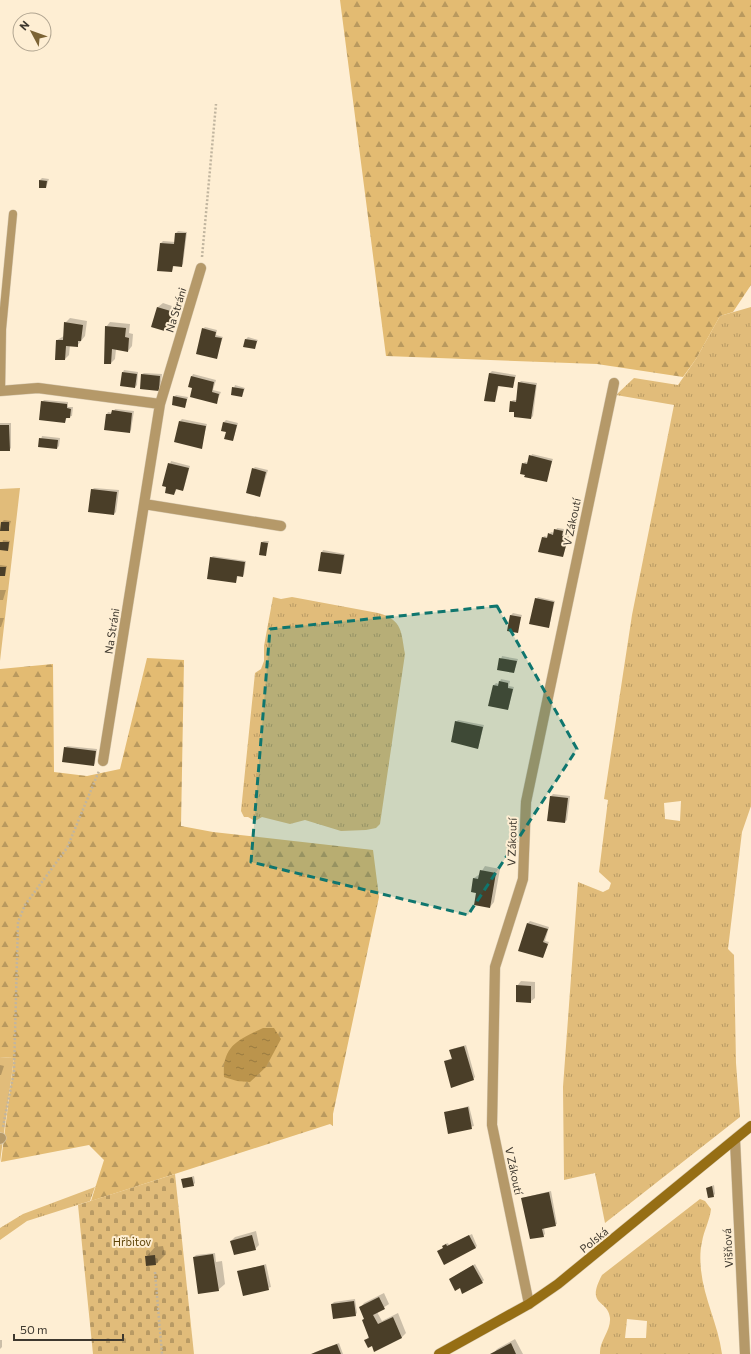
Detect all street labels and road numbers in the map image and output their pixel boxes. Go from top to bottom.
street label: Na Stráni [163,286,189,334]
street label: V Zákoutí [560,496,583,547]
street label: Na Stráni [101,607,122,655]
street label: V Zákoutí [504,816,519,866]
street label: V Zákoutí [503,1146,526,1197]
street label: Polská [577,1224,611,1255]
street label: Višňová [720,1228,735,1268]

